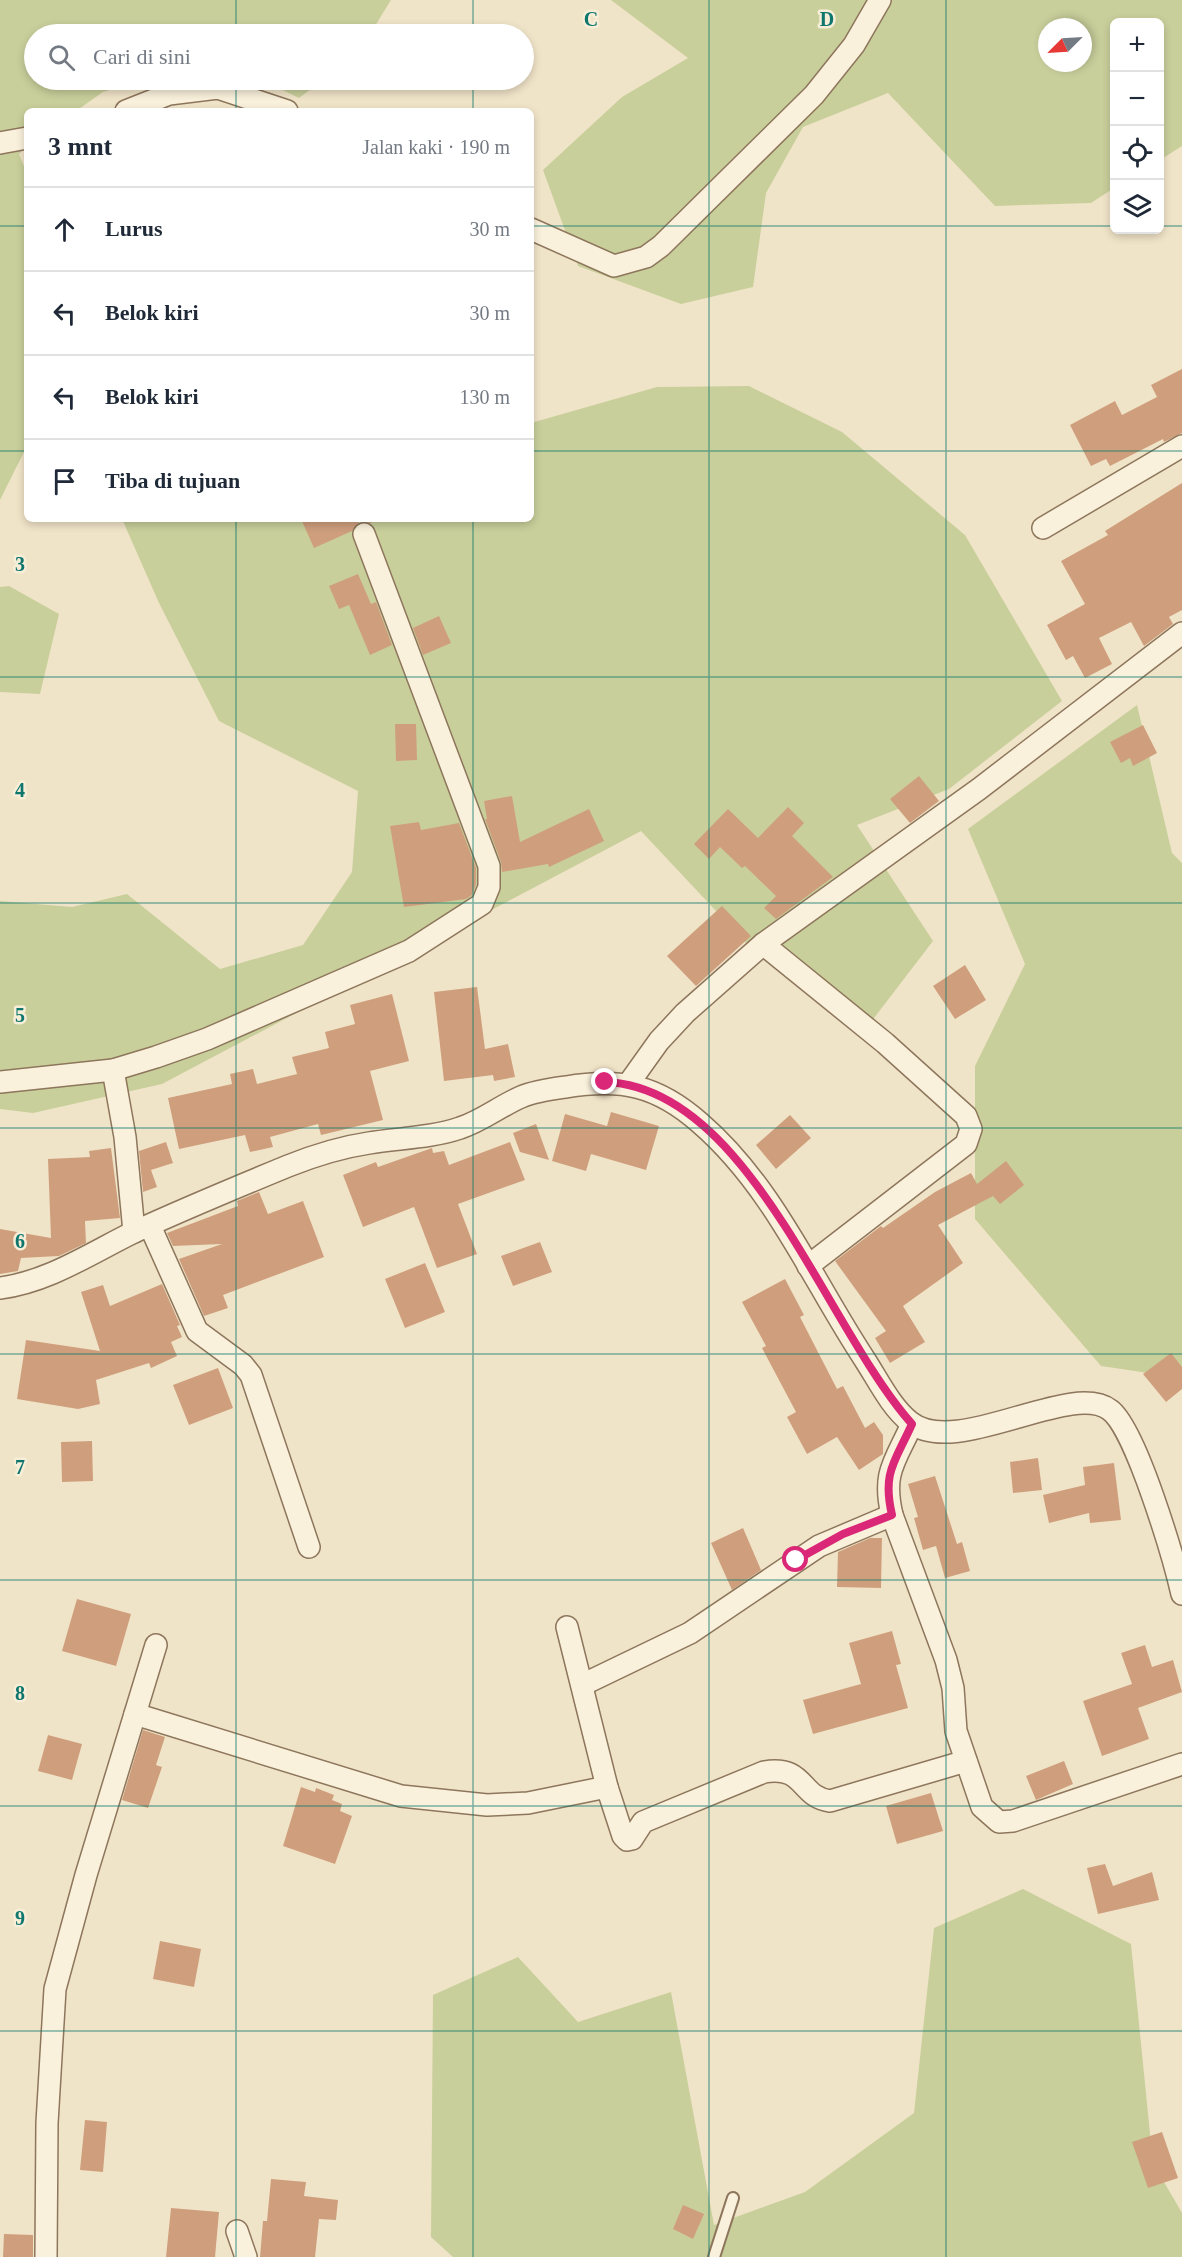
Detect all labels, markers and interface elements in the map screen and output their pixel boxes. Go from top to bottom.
text: C [584,8,598,30]
text: D [820,8,834,30]
north arrow [1038,18,1092,72]
map controls [1110,18,1164,234]
button: + [1110,18,1164,72]
search box [24,24,534,90]
icon: search [45,41,78,74]
text: Cari di sini [93,44,191,69]
button: − [1110,72,1164,126]
button: locate [1110,126,1164,180]
text: 3 mnt [48,132,112,161]
text: Jalan kaki · 190 m [362,136,510,158]
button: layers [1110,180,1164,234]
icon: ahead [48,213,81,246]
text: Lurus [105,216,162,241]
text: 30 m [469,218,510,240]
icon: left [48,297,81,330]
text: Belok kiri [105,300,199,325]
text: 30 m [469,302,510,324]
icon: left [48,381,81,414]
text: Belok kiri [105,384,199,409]
text: 130 m [459,386,510,408]
icon: arrive [48,465,81,498]
text: Tiba di tujuan [105,468,240,493]
text: 3 [15,553,25,575]
text: 4 [15,779,25,801]
text: 5 [15,1004,25,1026]
route end [591,1068,617,1094]
text: 6 [15,1230,25,1252]
text: 7 [15,1456,25,1478]
route start [782,1546,808,1572]
text: 8 [15,1682,25,1704]
text: 9 [15,1907,25,1929]

